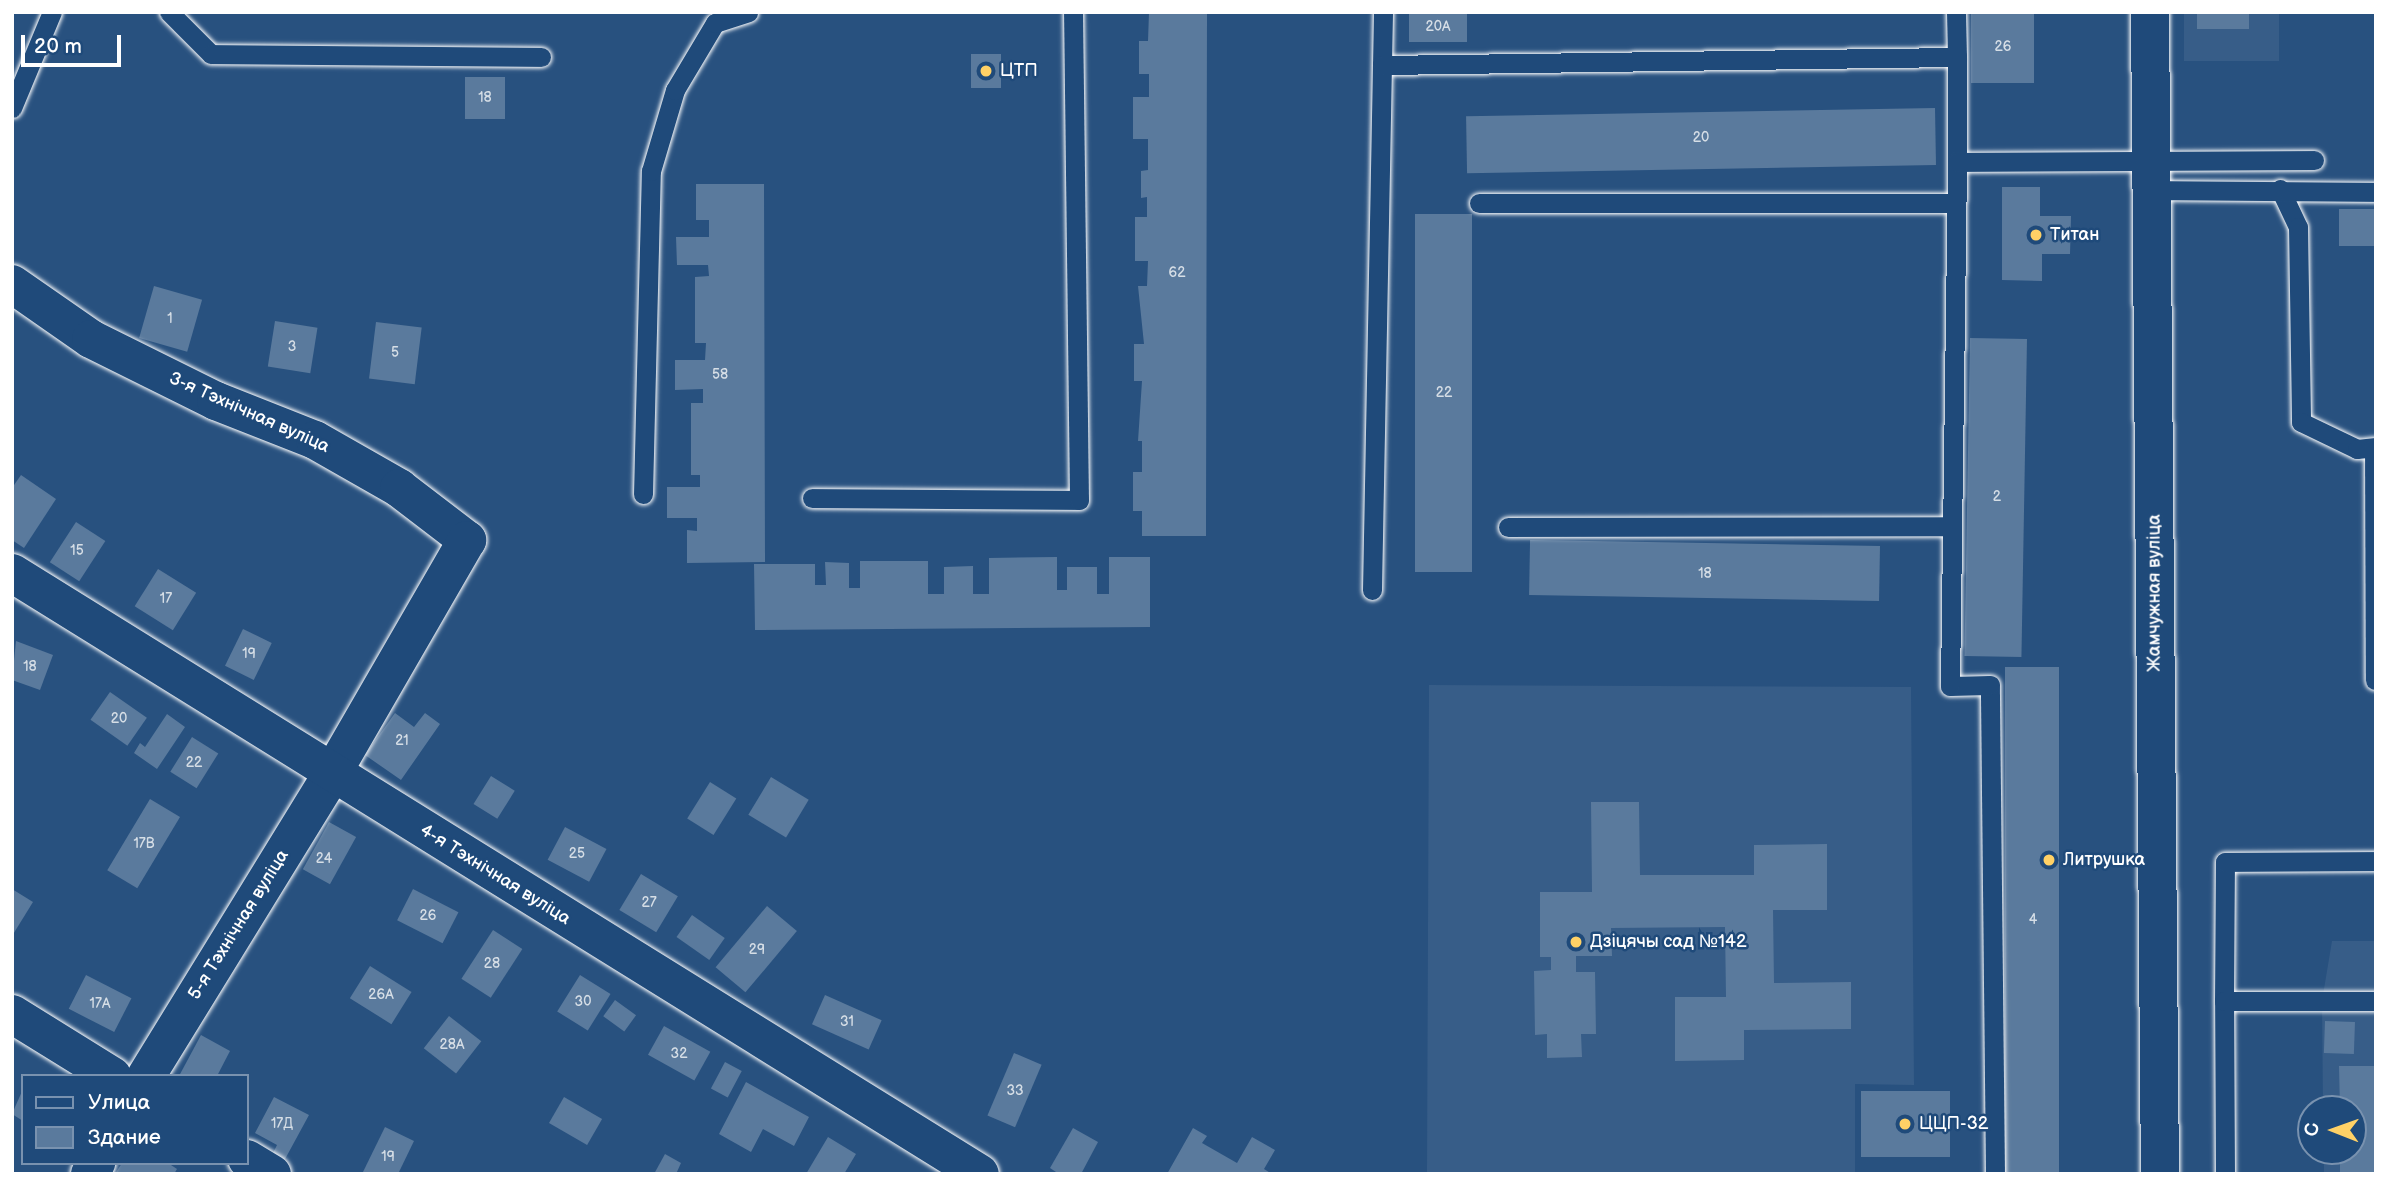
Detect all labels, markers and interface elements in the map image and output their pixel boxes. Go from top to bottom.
house number: 20А [1426,19,1450,35]
scale bar [24,21,124,65]
text: 20 m [34,34,82,59]
house number: 26 [1995,39,2011,55]
place label: ЦТП [1000,60,1038,82]
marker: ЦТП [978,63,994,79]
house number: 18 [478,90,492,106]
house number: 20 [1693,130,1709,146]
place label: Титан [2050,224,2099,246]
marker: Титан [2028,227,2044,243]
house number: 62 [1169,265,1185,281]
house number: 1 [167,311,173,327]
house number: 3 [288,339,296,355]
house number: 5 [391,345,399,361]
house number: 58 [712,367,728,383]
street label: 3-я Тэхнічная вуліца [165,368,333,458]
house number: 22 [1436,385,1452,401]
house number: 2 [1993,489,2001,505]
street label: Жамчужная вуліца [2144,514,2166,672]
house number: 15 [70,543,84,559]
house number: 18 [1698,566,1712,582]
house number: 17 [160,591,172,607]
house number: 19 [242,646,256,662]
house number: 18 [23,659,37,675]
house number: 20 [111,711,127,727]
house number: 21 [395,733,409,749]
house number: 22 [186,755,202,771]
street label: 4-я Тэхнічная вуліца [416,820,574,930]
house number: 17В [133,836,155,852]
street label: 5-я Тэхнічная вуліца [184,846,294,1004]
house number: 25 [569,846,585,862]
place label: Литрушка [2063,849,2145,871]
house number: 24 [316,851,332,867]
marker: Литрушка [2041,852,2057,868]
house number: 27 [641,895,657,911]
house number: 26 [420,908,436,924]
house number: 4 [2029,912,2037,928]
place label: Дзіцячы сад №142 [1590,931,1747,953]
marker: Дзіцячы сад №142 [1568,934,1584,950]
house number: 29 [749,942,765,958]
house number: 28 [484,956,500,972]
house number: 26А [368,987,394,1003]
house number: 30 [575,994,591,1010]
house number: 17А [90,996,110,1012]
house number: 31 [840,1014,854,1030]
house number: 28А [440,1037,464,1053]
house number: 32 [671,1046,687,1062]
legend [21,1074,248,1165]
house number: 33 [1006,1083,1024,1099]
text: Улица [88,1090,150,1115]
north arrow [2297,1095,2367,1165]
place label: ЦЦП-32 [1919,1113,1988,1135]
house number: 17Д [271,1116,293,1132]
marker: ЦЦП-32 [1897,1116,1913,1132]
text: С [2301,1123,2324,1136]
text: Здание [88,1125,161,1150]
house number: 19 [381,1149,395,1165]

